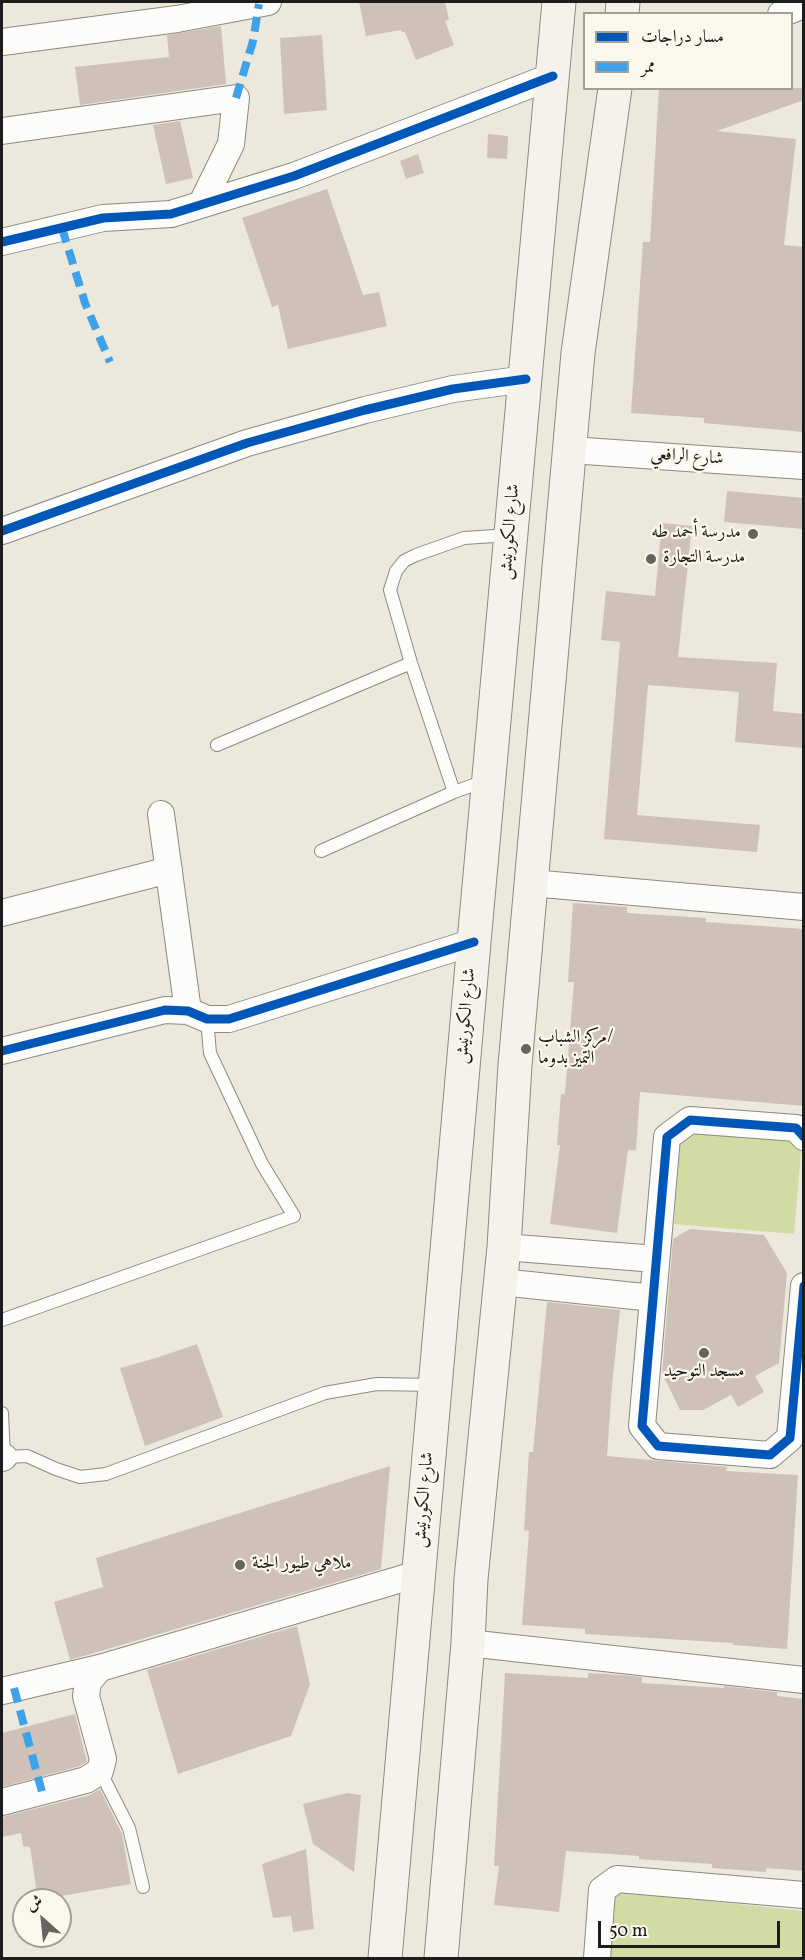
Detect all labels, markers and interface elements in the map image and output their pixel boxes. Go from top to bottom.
legend [583,12,793,90]
text: مسار دراجات [641,25,724,50]
text: ممر [641,55,655,80]
street label: شارع الرافعي [650,445,724,471]
street label: شارع الكورنيش [496,483,526,581]
place label: مدرسة أحمد طه [651,523,741,545]
marker: مدرسة أحمد طه [746,527,760,541]
place label: مدرسة التجارة [663,548,745,570]
marker: مدرسة التجارة [644,552,658,566]
street label: شارع الكورنيش [452,967,482,1065]
place label: مركز الشباب/ التميز بدوما [538,1028,614,1070]
marker: مركز الشباب/ التميز بدوما [519,1042,533,1056]
marker: مسجد التوحيد [697,1346,711,1360]
place label: مسجد التوحيد [663,1362,745,1384]
street label: شارع الكورنيش [410,1451,440,1549]
place label: ملاهي طيور الجنة [252,1554,352,1576]
marker: ملاهي طيور الجنة [233,1558,247,1572]
north arrow [12,1888,72,1948]
text: ش [23,1890,47,1917]
scale bar [601,1909,782,1947]
text: 50 m [609,1919,648,1944]

